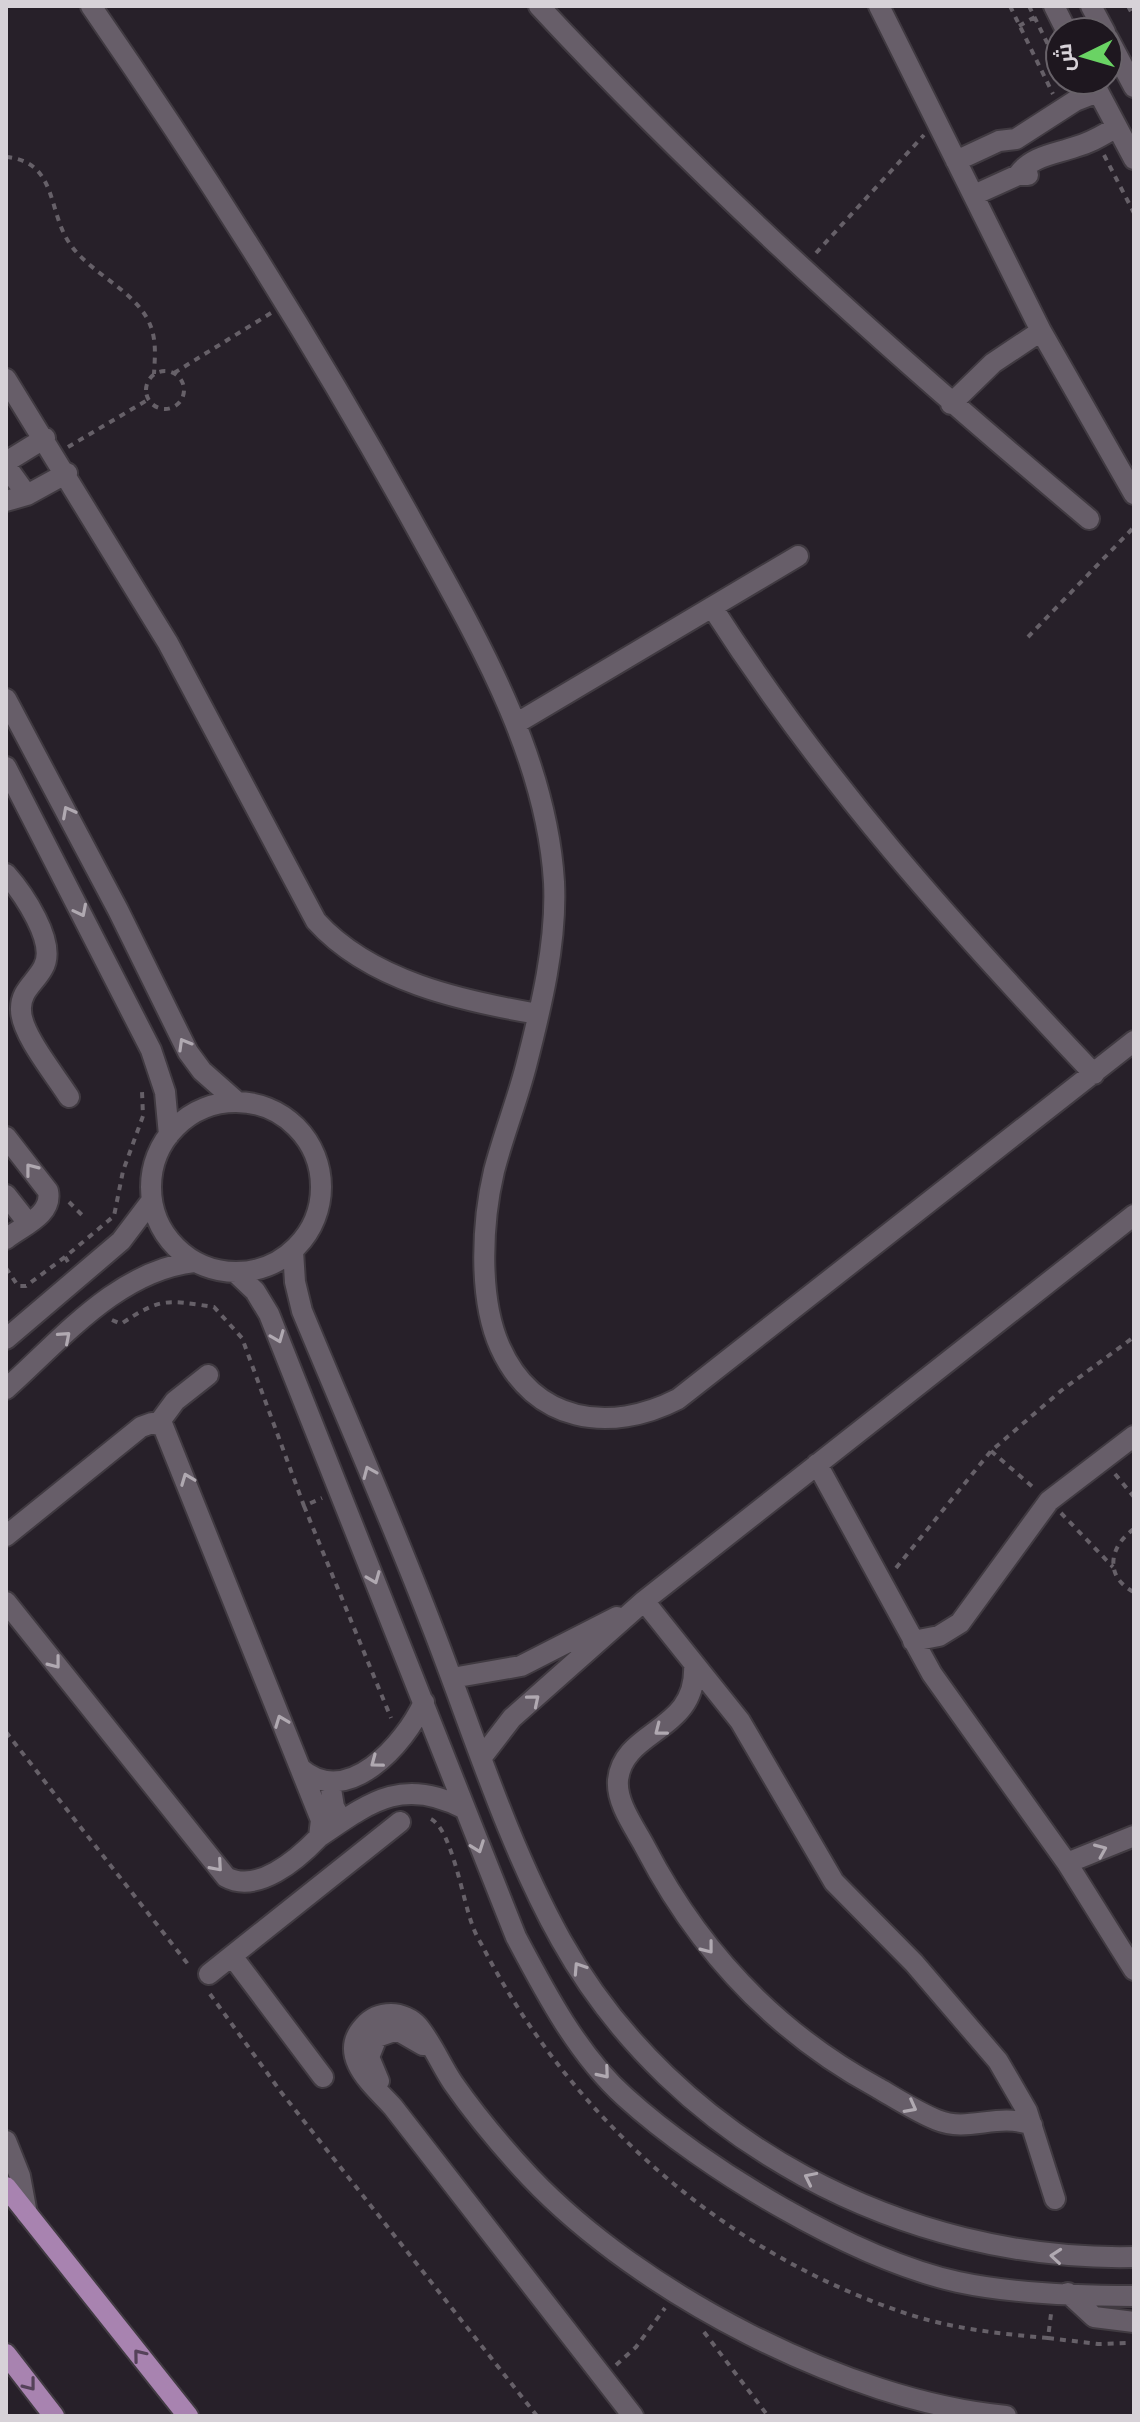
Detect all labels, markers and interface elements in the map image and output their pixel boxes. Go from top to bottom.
north arrow [1044,16,1124,96]
text: ش [1050,42,1079,73]
one-way arrow [62,806,77,820]
one-way arrow [71,903,86,918]
one-way arrow [179,1038,194,1052]
one-way arrow [27,1163,41,1178]
one-way arrow [268,1329,285,1343]
one-way arrow [55,1332,70,1347]
one-way arrow [362,1465,379,1479]
one-way arrow [180,1473,196,1487]
one-way arrow [364,1570,381,1584]
one-way arrow [45,1654,59,1669]
one-way arrow [525,1695,540,1710]
one-way arrow [275,1715,291,1729]
one-way arrow [655,1721,669,1735]
one-way arrow [370,1752,384,1767]
one-way arrow [469,1839,485,1853]
one-way arrow [1093,1844,1107,1860]
one-way arrow [207,1857,222,1871]
one-way arrow [699,1939,713,1954]
one-way arrow [573,1963,588,1977]
one-way arrow [594,2063,609,2078]
one-way arrow [903,2097,918,2112]
one-way arrow [804,2172,818,2188]
one-way arrow [1049,2247,1062,2264]
one-way arrow [135,2349,149,2364]
one-way arrow [21,2376,35,2391]

